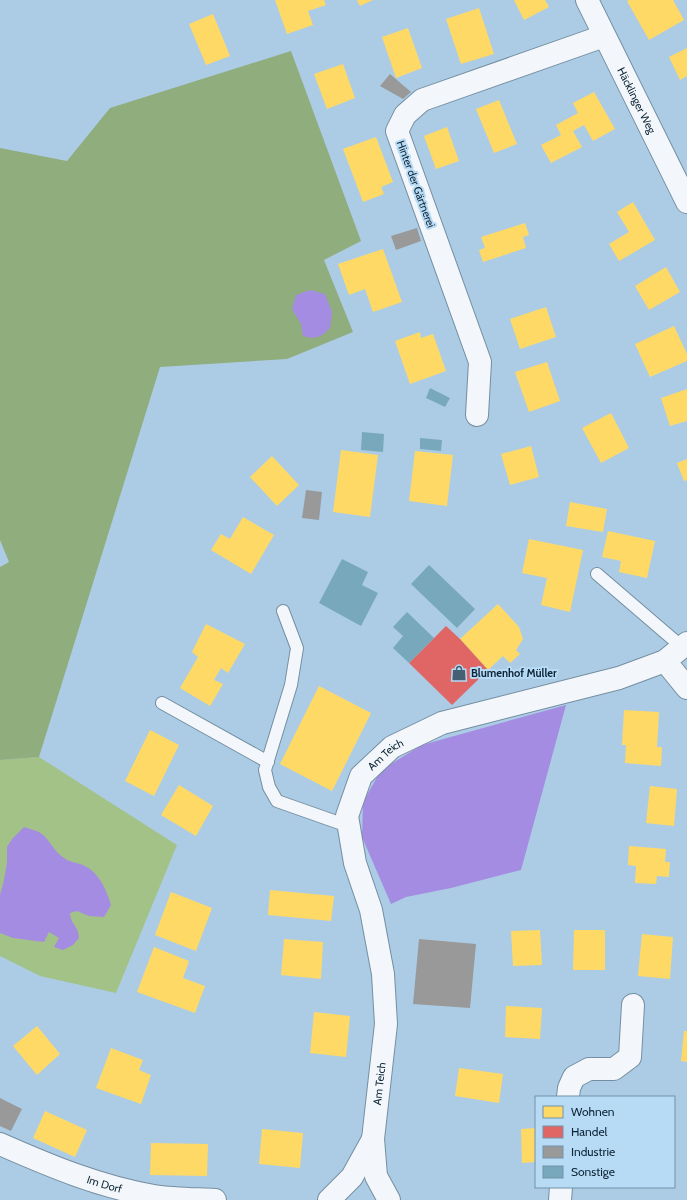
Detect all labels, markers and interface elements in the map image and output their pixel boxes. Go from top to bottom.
street label: Häcklinger Weg [614,65,659,136]
street label: Hinter der Gärtnerei [394,138,438,230]
shop icon: Blumenhof Müller [450,664,468,682]
place label: Blumenhof Müller [471,666,557,680]
street label: Am Teich [365,736,406,773]
street label: Am Teich [370,1062,389,1106]
legend [535,1096,675,1188]
text: Wohnen [571,1104,615,1119]
text: Handel [571,1124,608,1139]
text: Industrie [571,1144,615,1159]
text: Sonstige [571,1164,615,1179]
street label: Im Dorf [85,1172,124,1196]

